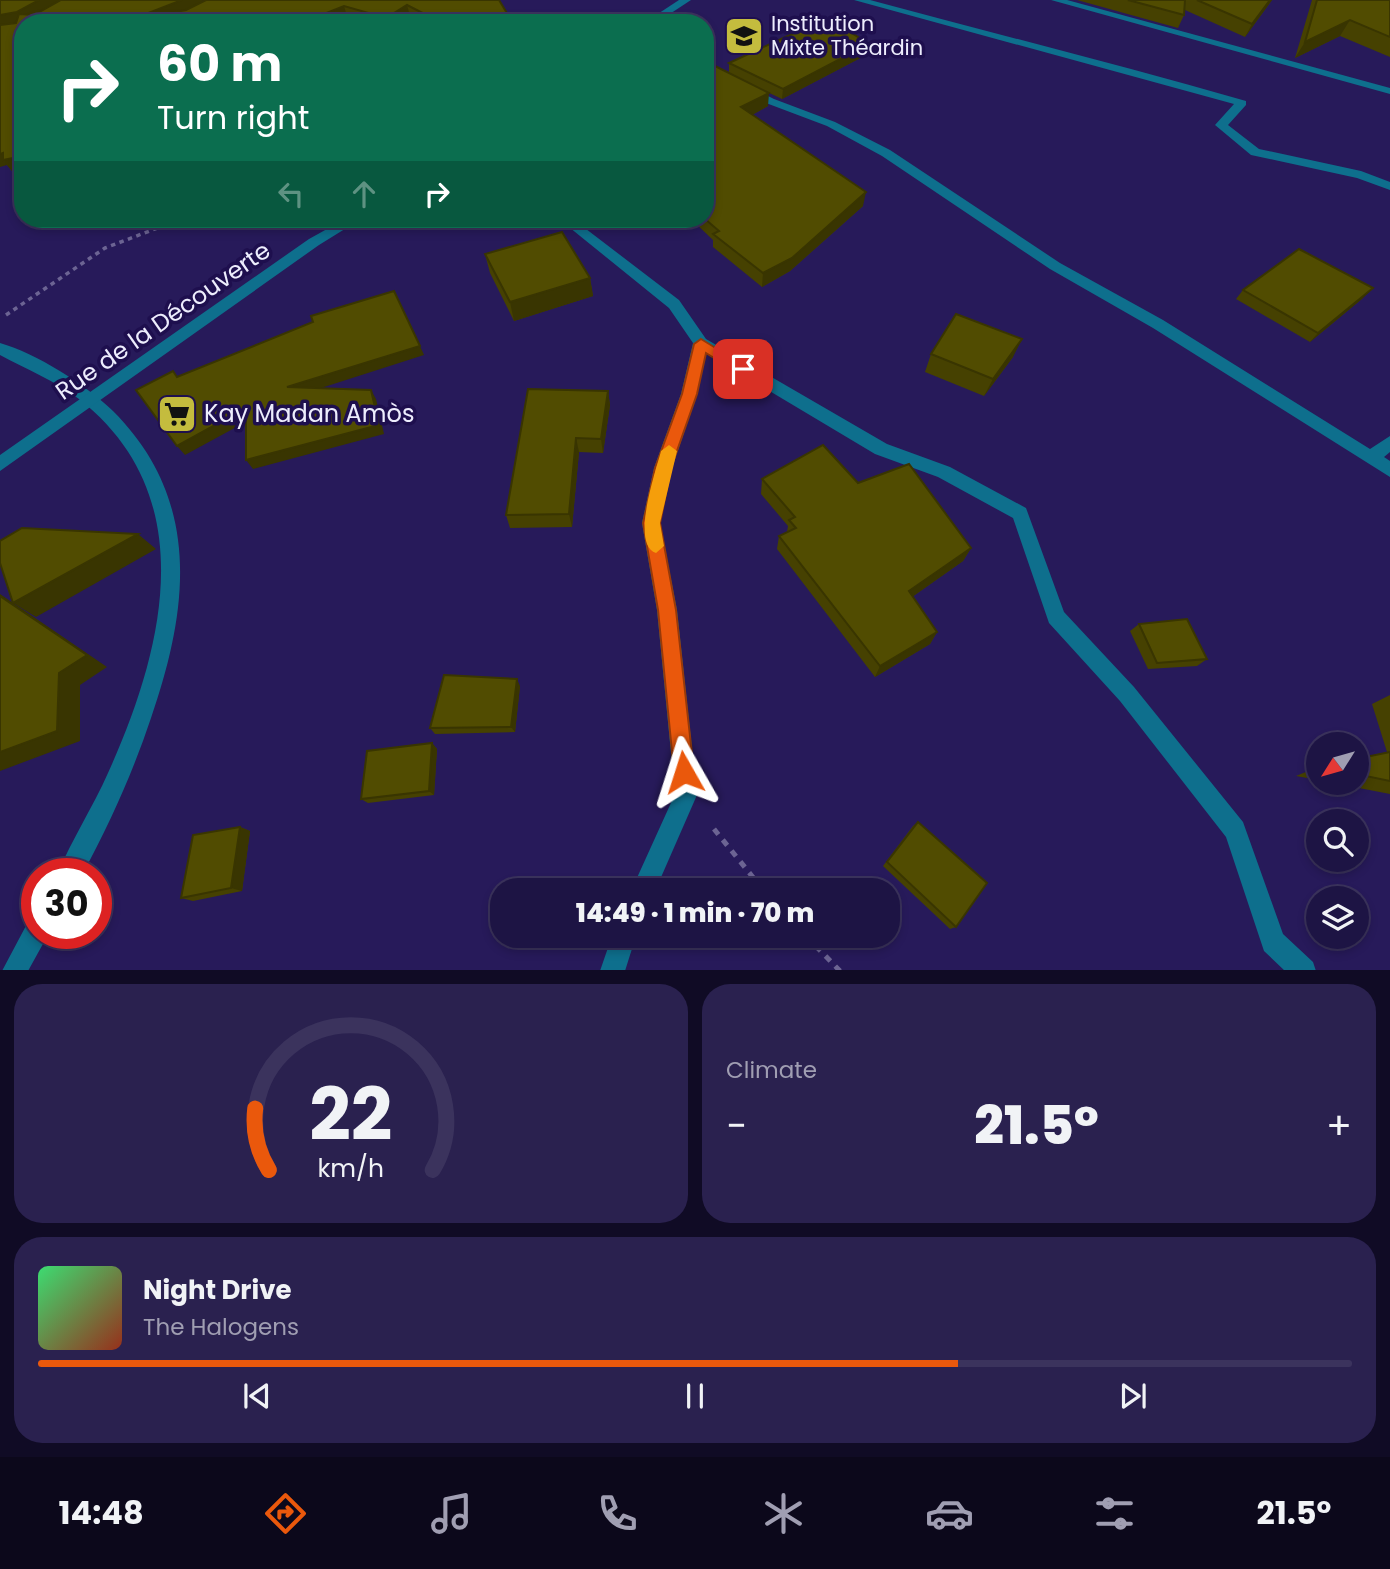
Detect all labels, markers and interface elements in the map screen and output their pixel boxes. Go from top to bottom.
place label: Institution Mixte Théardin [771,9,923,62]
school or university icon: Institution Mixte Théardin [723,15,765,57]
text: 60 m [157,30,282,98]
icon: right [42,42,133,133]
text: Turn right [157,95,309,140]
icon: left [272,175,310,213]
icon: ahead [345,175,383,213]
icon: right [418,175,456,213]
street label: Rue de la Découverte [49,234,277,407]
pin [713,339,773,399]
icon: arrive [724,350,762,388]
supermarket icon: Kay Madan Amòs [156,393,198,435]
place label: Kay Madan Amòs [204,397,414,430]
north arrow [1306,732,1368,794]
map controls [1306,732,1369,949]
position arrow [647,735,721,809]
button: search [1306,809,1369,872]
speed limit sign: 30 [21,858,112,949]
button: layers [1306,886,1369,949]
text: 14:49 · 1 min · 70 m [576,895,814,931]
text: Climate [726,1054,817,1086]
text: 22 [309,1064,393,1165]
text: 21.5° [974,1089,1099,1162]
text: − [726,1099,747,1152]
text: + [1326,1099,1352,1152]
text: km/h [318,1150,384,1185]
text: Night Drive [143,1272,291,1308]
text: The Halogens [143,1311,299,1343]
icon: previous [238,1377,276,1415]
icon: pause [676,1377,714,1415]
icon: next [1114,1377,1152,1415]
icon: directions [261,1489,310,1538]
icon: music [427,1489,476,1538]
icon: phone [593,1489,642,1538]
icon: climate [759,1489,808,1538]
icon: car [925,1489,974,1538]
icon: filters [1090,1489,1139,1538]
text: 14:48 [58,1490,144,1535]
text: 21.5° [1256,1490,1331,1535]

